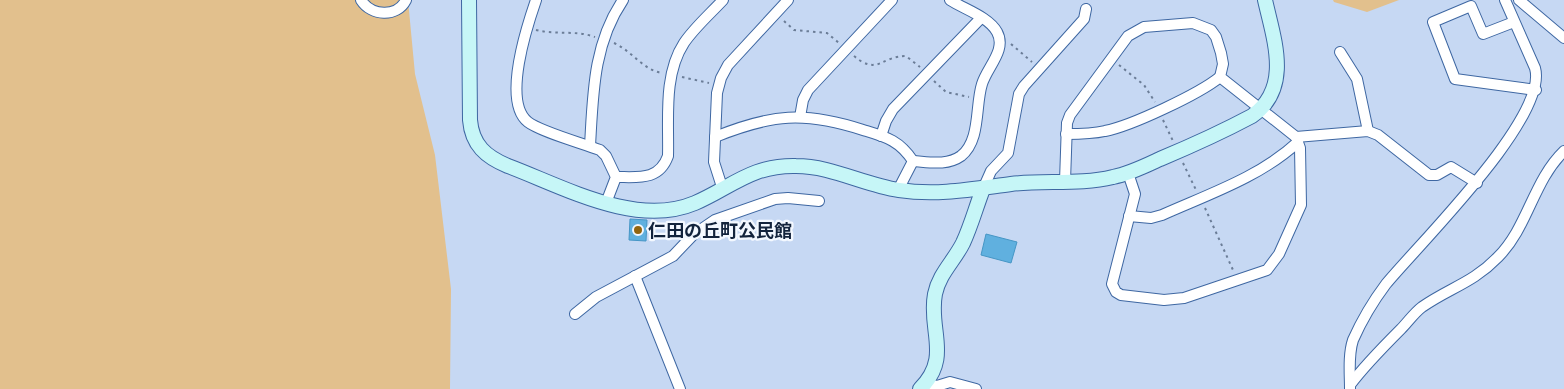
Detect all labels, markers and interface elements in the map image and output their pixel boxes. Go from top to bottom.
place label: 仁田の丘町公民館 [648,219,792,242]
marker: 仁田の丘町公民館 [632,224,644,236]

